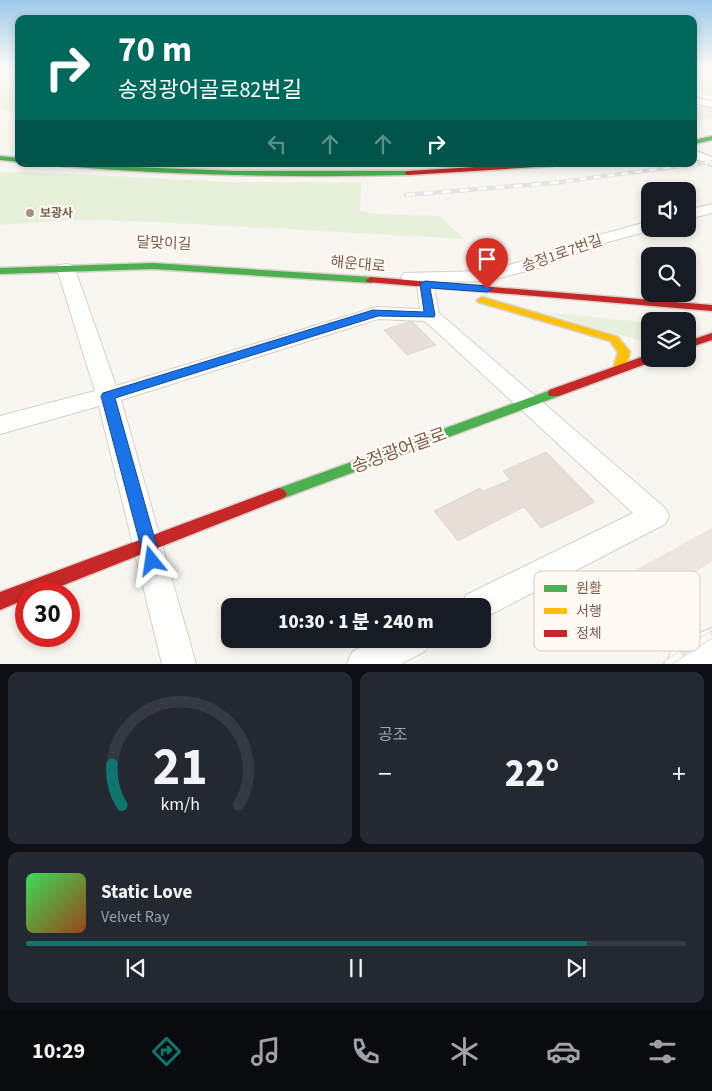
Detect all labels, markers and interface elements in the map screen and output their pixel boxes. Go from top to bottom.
text: 70 m [118,25,192,75]
icon: right [35,35,100,100]
text: 송정광어골로82번길 [118,74,302,106]
icon: left [263,130,291,158]
icon: ahead [316,130,344,158]
icon: ahead [369,130,397,158]
icon: right [422,130,450,158]
map controls [641,182,696,367]
button: sound [641,182,696,237]
place label: 보광사 [40,205,73,222]
marker: 보광사 [24,207,36,219]
street label: 송정1로7번길 [519,230,605,277]
street label: 달맞이길 [136,232,192,255]
pin [466,238,508,289]
icon: arrive [473,245,501,273]
button: search [641,247,696,302]
street label: 해운대로 [330,252,386,277]
button: layers [641,312,696,367]
street label: 송정광어골로 [348,422,450,479]
position arrow [125,534,177,586]
legend [534,571,700,651]
text: 원활 [576,579,602,599]
speed limit sign: 30 [15,582,80,647]
text: 서행 [576,602,602,622]
text: 10:30 · 1 분 · 240 m [278,609,434,636]
text: 정체 [576,624,602,644]
text: 공조 [378,724,407,746]
text: 21 [153,731,207,805]
text: 22° [505,747,559,801]
text: − [378,754,392,794]
text: + [672,754,686,794]
text: km/h [160,792,200,817]
text: Static Love [101,879,192,906]
text: Velvet Ray [101,906,169,928]
icon: previous [122,954,150,982]
icon: pause [342,954,370,982]
icon: next [562,954,590,982]
icon: directions [149,1034,184,1069]
icon: music [248,1034,283,1069]
icon: phone [348,1034,383,1069]
icon: climate [447,1034,482,1069]
icon: car [546,1034,581,1069]
icon: filters [645,1034,680,1069]
text: 10:29 [32,1035,85,1067]

